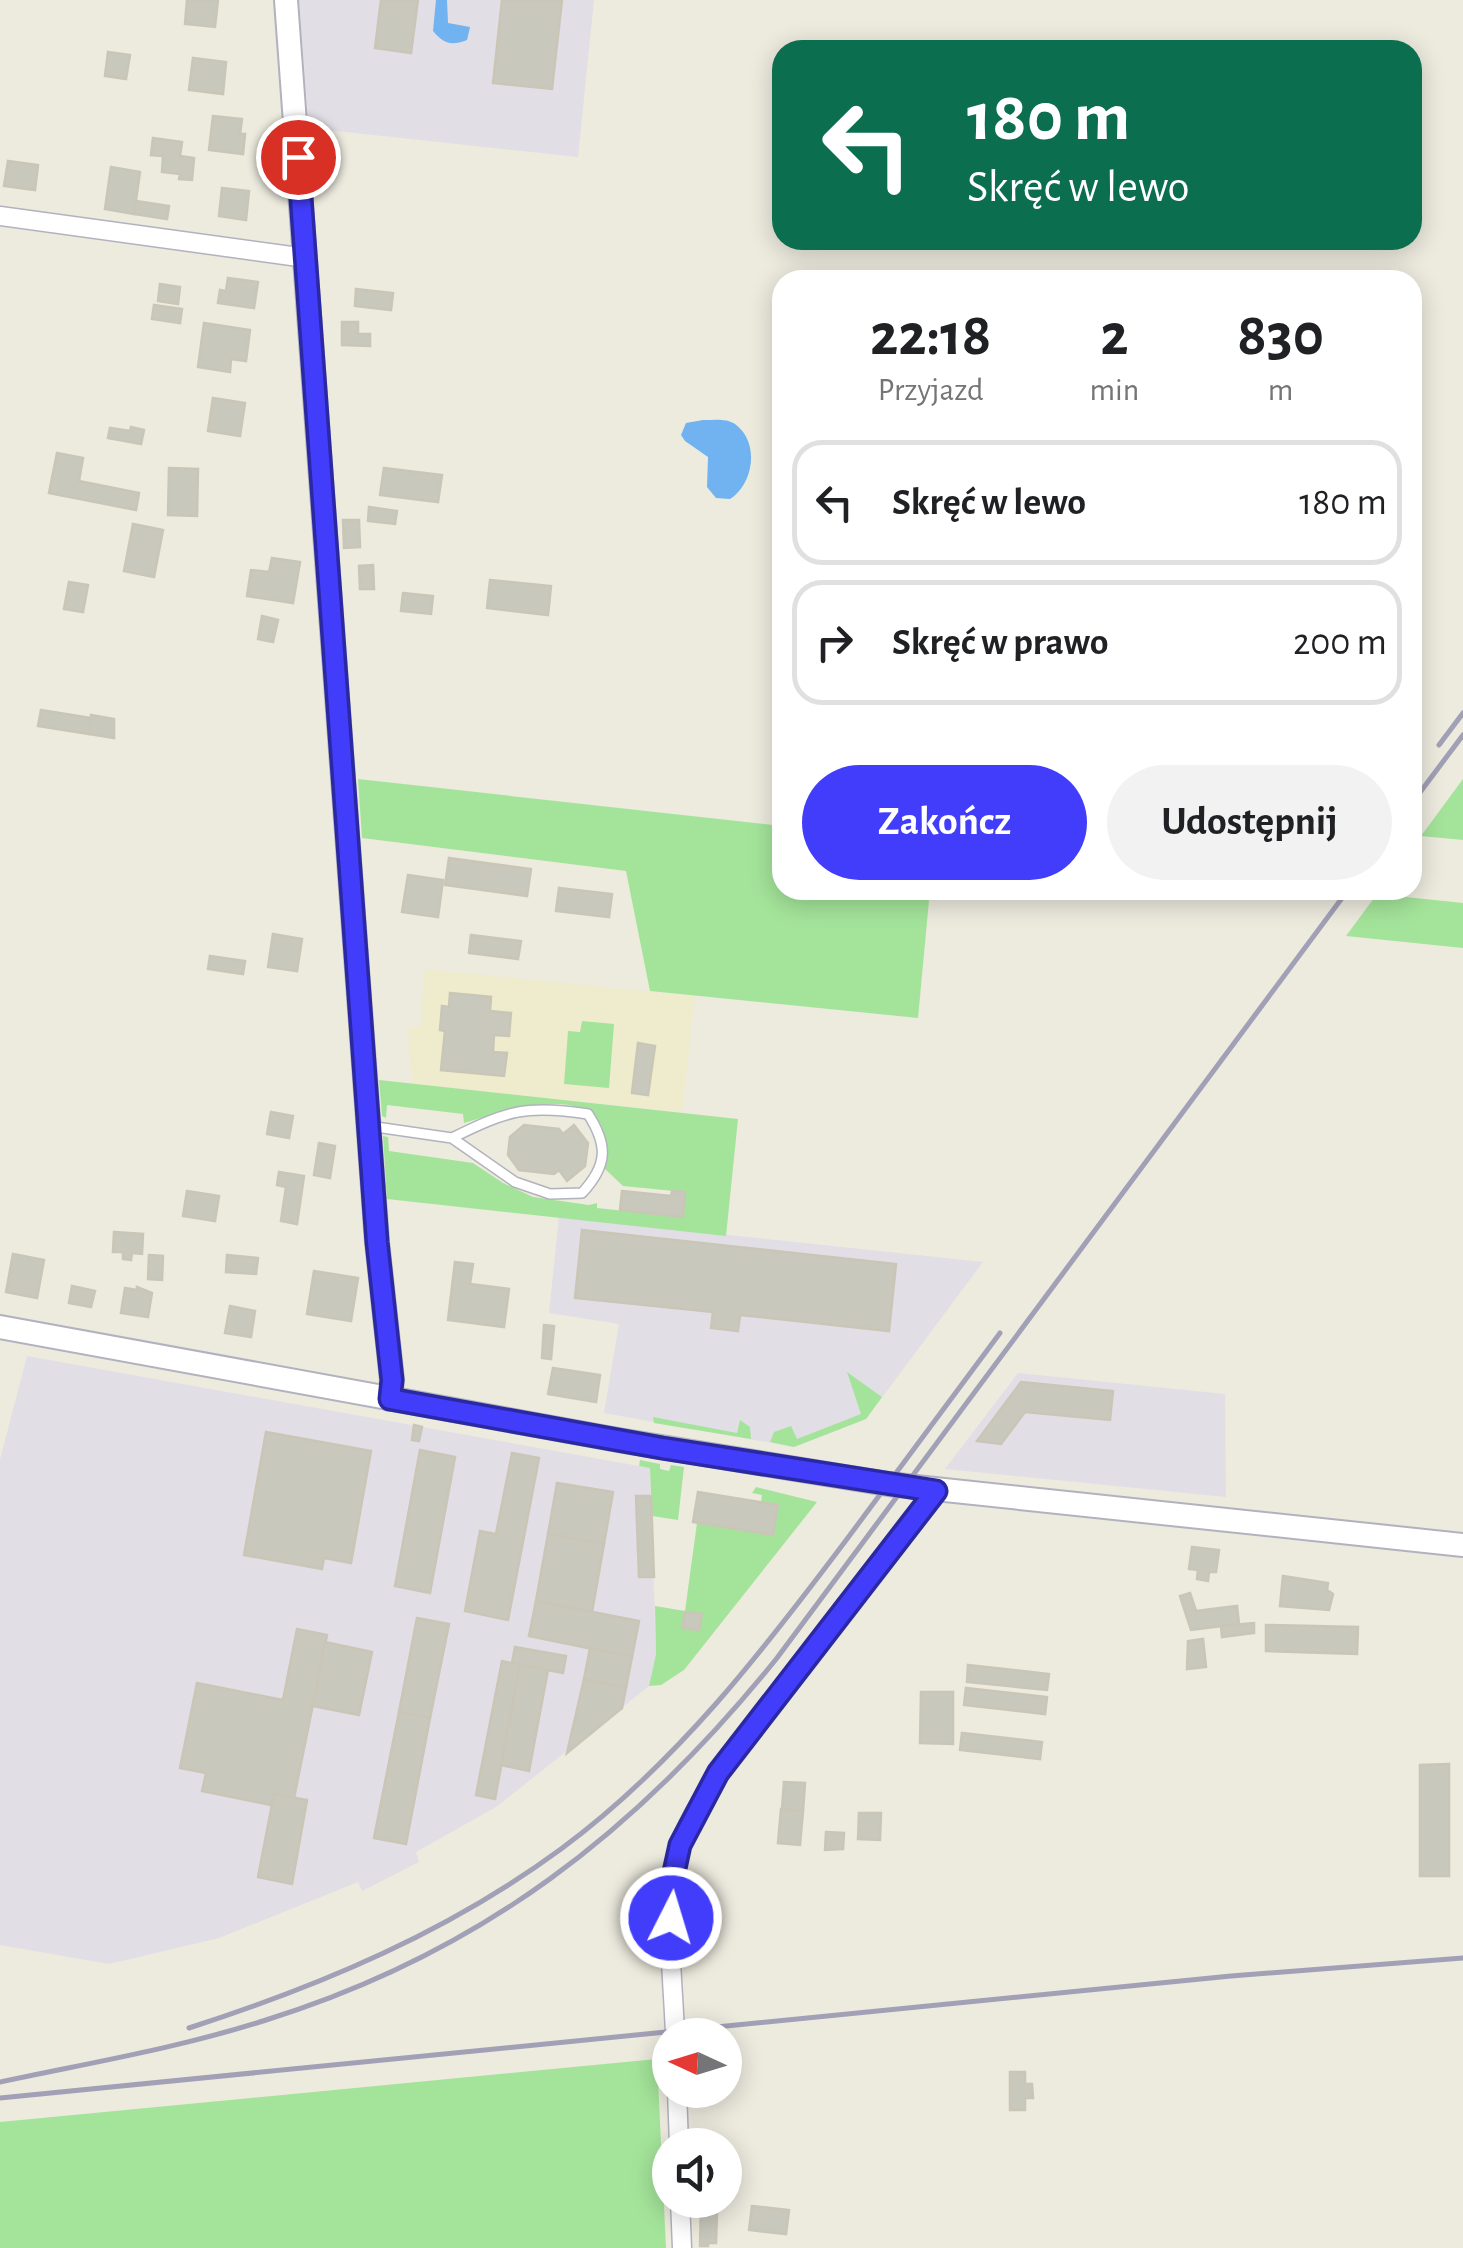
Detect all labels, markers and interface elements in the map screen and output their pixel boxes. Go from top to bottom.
icon: left [802,80,932,210]
text: 180 m [967,83,1130,153]
pin [256,115,341,200]
icon: arrive [271,130,326,185]
text: Skręć w lewo [967,165,1190,210]
text: 22:18 [870,306,991,366]
text: 2 [1100,306,1128,366]
text: 830 [1237,306,1324,366]
text: Przyjazd [878,374,984,406]
text: min [1089,374,1139,406]
text: m [1268,374,1293,406]
icon: left [807,475,862,530]
text: Skręć w lewo [892,484,1086,522]
text: 180 m [1299,484,1387,522]
icon: right [807,615,862,670]
text: Skręć w prawo [892,624,1108,662]
text: 200 m [1293,624,1387,662]
button: Zakończ [802,765,1087,880]
button: Udostępnij [1107,765,1392,880]
position arrow [619,1866,723,1970]
north arrow [652,2018,742,2108]
map controls [652,2018,742,2218]
button: sound [652,2128,742,2218]

